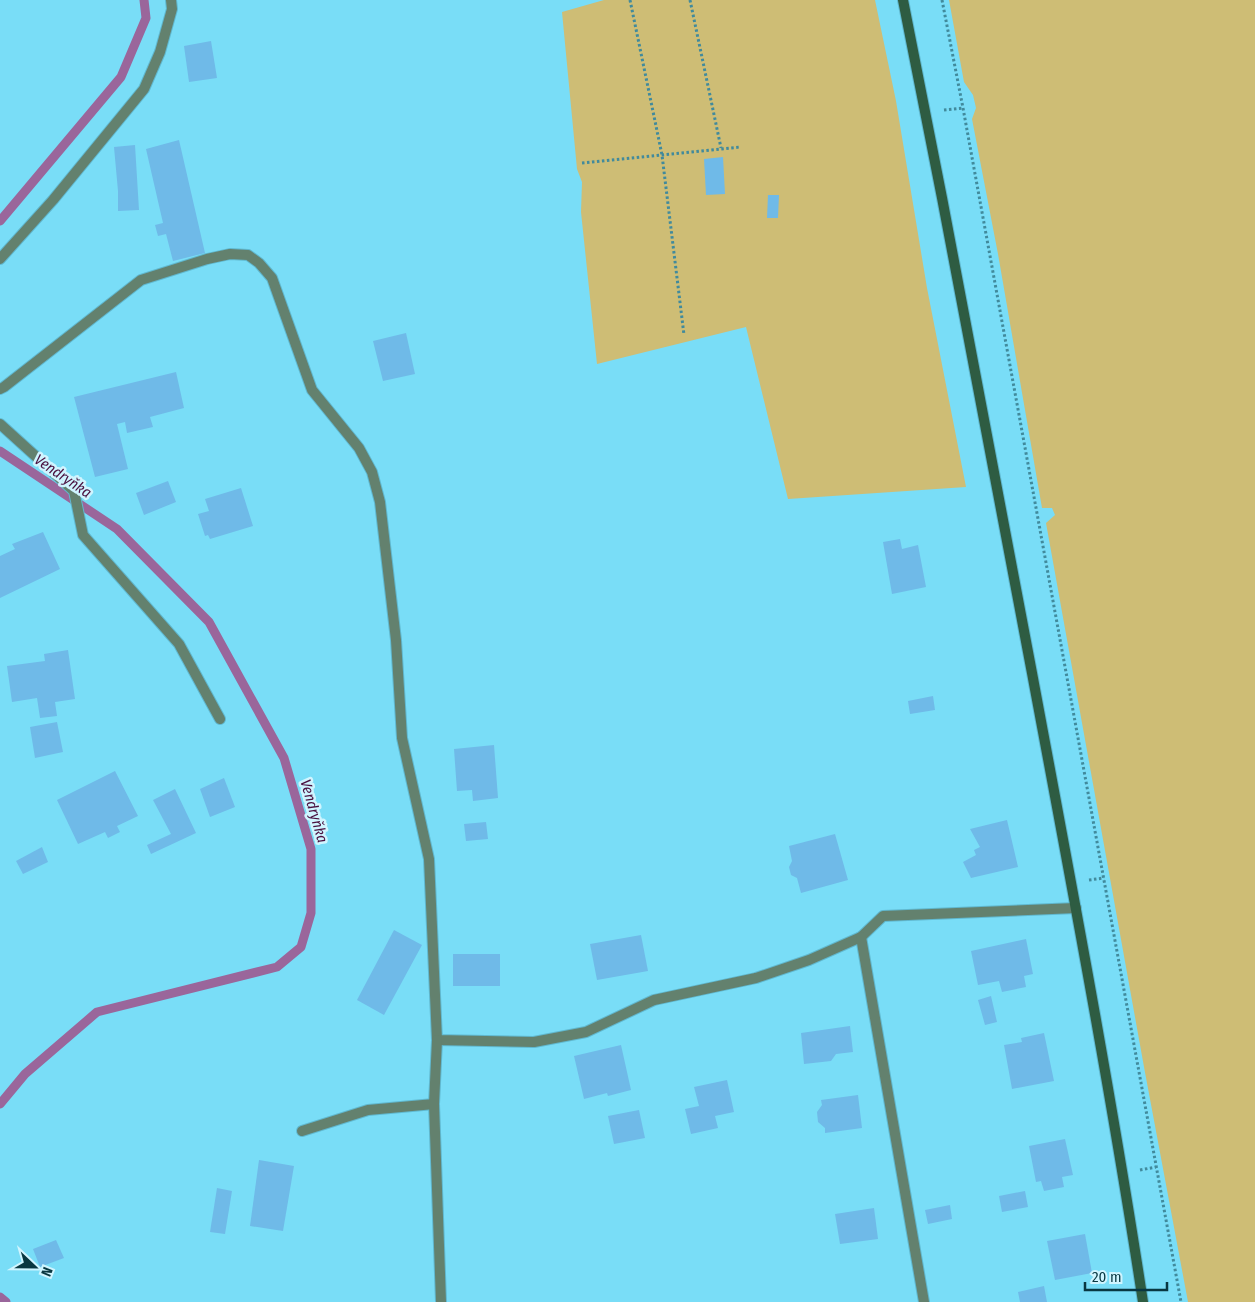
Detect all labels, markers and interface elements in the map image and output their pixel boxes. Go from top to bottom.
water label: Vendryňka [31,450,95,502]
water label: Vendryňka [296,777,332,845]
north arrow [10,1242,60,1292]
scale bar [1085,1260,1168,1292]
text: N [37,1265,56,1279]
text: 20 m [1092,1268,1122,1286]

